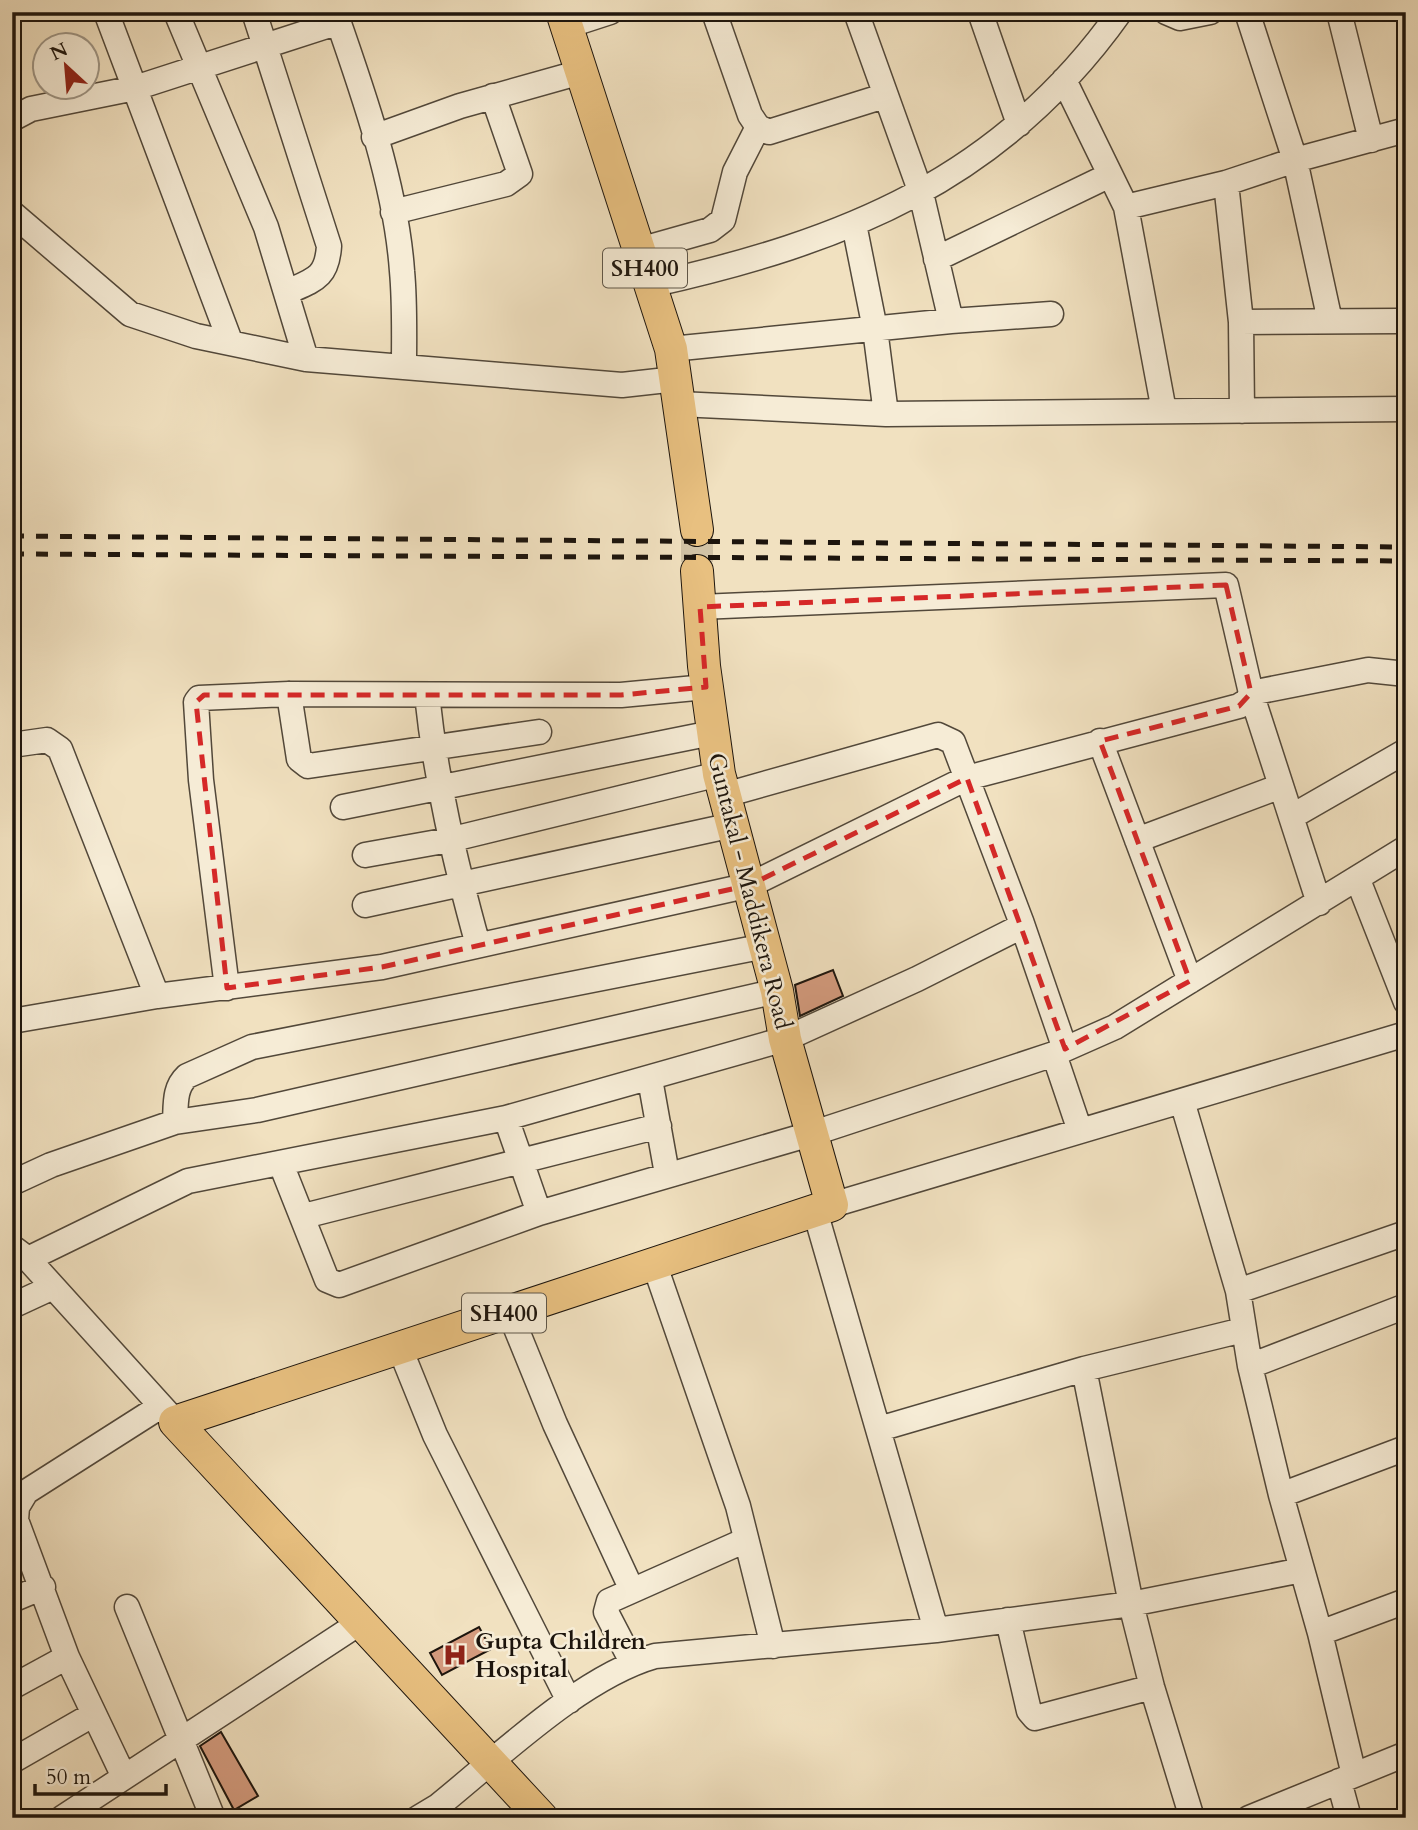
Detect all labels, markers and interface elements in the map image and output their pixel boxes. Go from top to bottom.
north arrow [32,32,102,102]
text: N [46,36,73,67]
road number: SH400 [603,248,687,288]
street label: Guntakal - Maddikera Road [699,749,800,1033]
road number: SH400 [462,1294,546,1332]
place label: Gupta Children Hospital [475,1625,647,1686]
hospital icon: Gupta Children Hospital [441,1641,469,1669]
scale bar [35,1753,166,1797]
text: 50 m [46,1763,91,1792]

